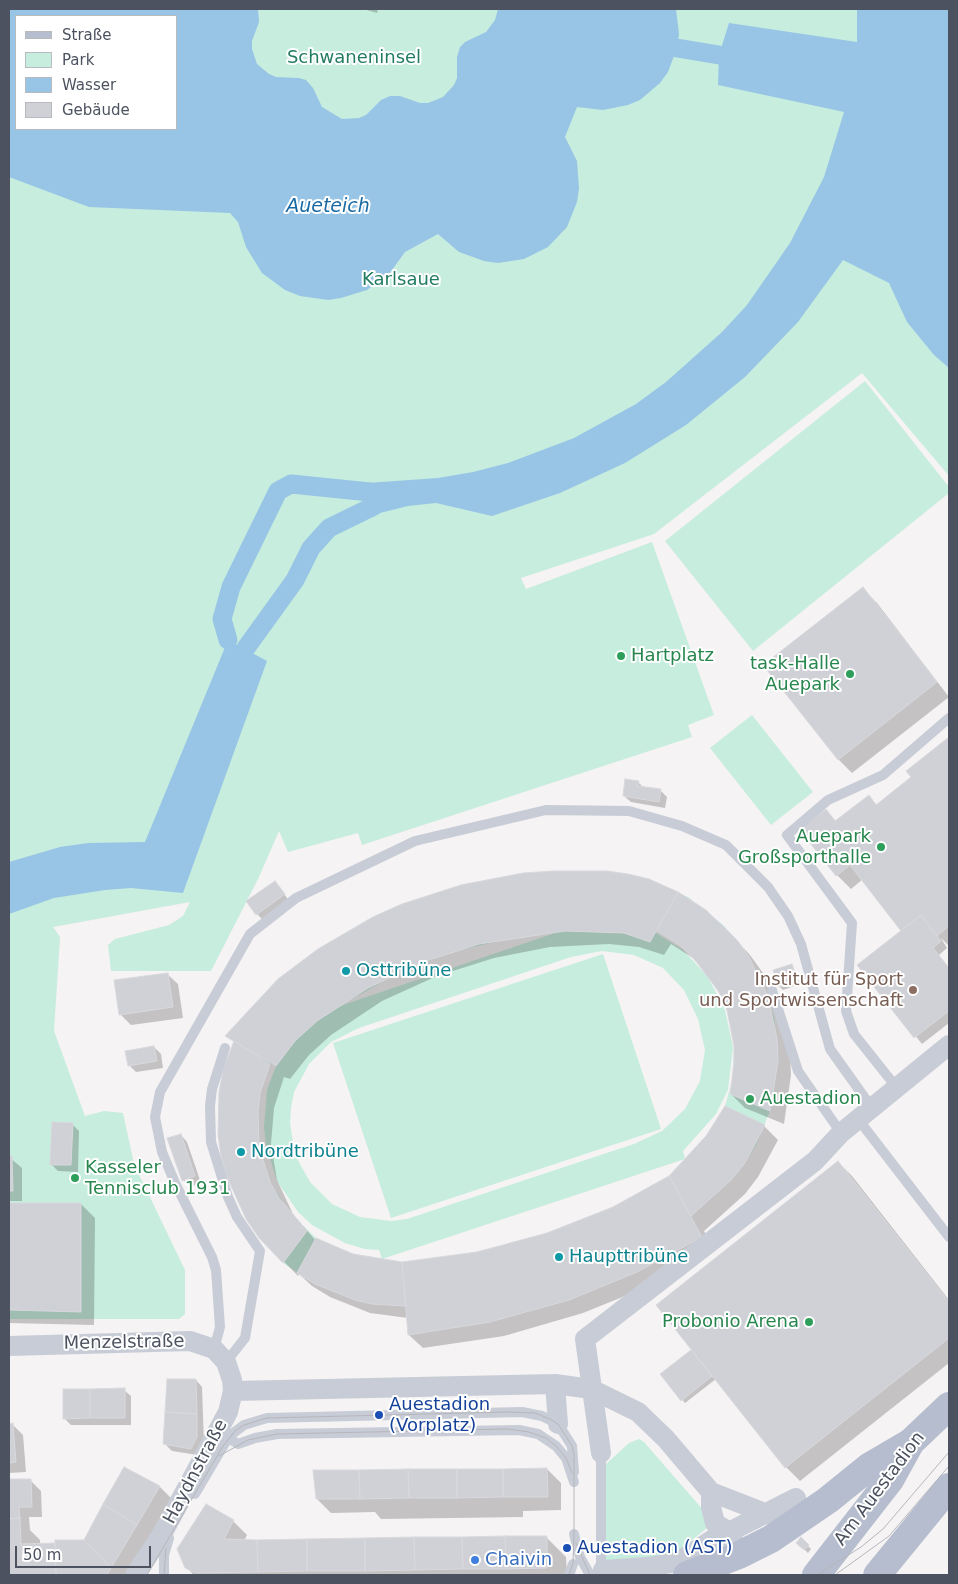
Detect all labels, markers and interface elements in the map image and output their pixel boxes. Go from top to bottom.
legend [15,15,178,130]
text: Straße [62,26,111,44]
park label: Schwaneninsel [287,47,421,69]
text: Park [62,51,94,69]
text: Wasser [62,76,116,94]
text: Gebäude [62,101,130,119]
water label: Aueteich [286,196,370,218]
park label: Karlsaue [362,269,440,291]
place label: Hartplatz [631,645,714,667]
marker: Hartplatz [615,650,627,662]
place label: task-Halle Auepark [750,653,840,696]
marker: task-Halle Auepark [844,668,856,680]
place label: Auepark Großsporthalle [738,826,871,869]
marker: Auepark Großsporthalle [875,841,887,853]
place label: Osttribüne [356,960,451,982]
marker: Osttribüne [340,965,352,977]
place label: Institut für Sport und Sportwissenschaft [699,969,903,1012]
marker: Institut für Sport und Sportwissenschaft [907,984,919,996]
place label: Auestadion [760,1088,861,1110]
marker: Auestadion [744,1093,756,1105]
place label: Nordtribüne [251,1141,359,1163]
marker: Nordtribüne [235,1146,247,1158]
place label: Kasseler Tennisclub 1931 [85,1157,230,1200]
marker: Kasseler Tennisclub 1931 [69,1172,81,1184]
place label: Haupttribüne [569,1246,688,1268]
marker: Haupttribüne [553,1251,565,1263]
place label: Probonio Arena [662,1311,799,1333]
marker: Probonio Arena [803,1316,815,1328]
street label: Menzelstraße [63,1331,185,1355]
place label: Auestadion (Vorplatz) [389,1394,490,1436]
marker: Auestadion (Vorplatz) [373,1409,385,1421]
street label: Haydnstraße [159,1416,233,1528]
street label: Am Auestadion [830,1428,930,1550]
scale bar [18,1536,154,1568]
place label: Auestadion (AST) [577,1537,733,1559]
marker: Auestadion (AST) [561,1542,573,1554]
text: 50 m [23,1546,61,1564]
place label: Chaivin [485,1549,552,1571]
marker: Chaivin [469,1554,481,1566]

